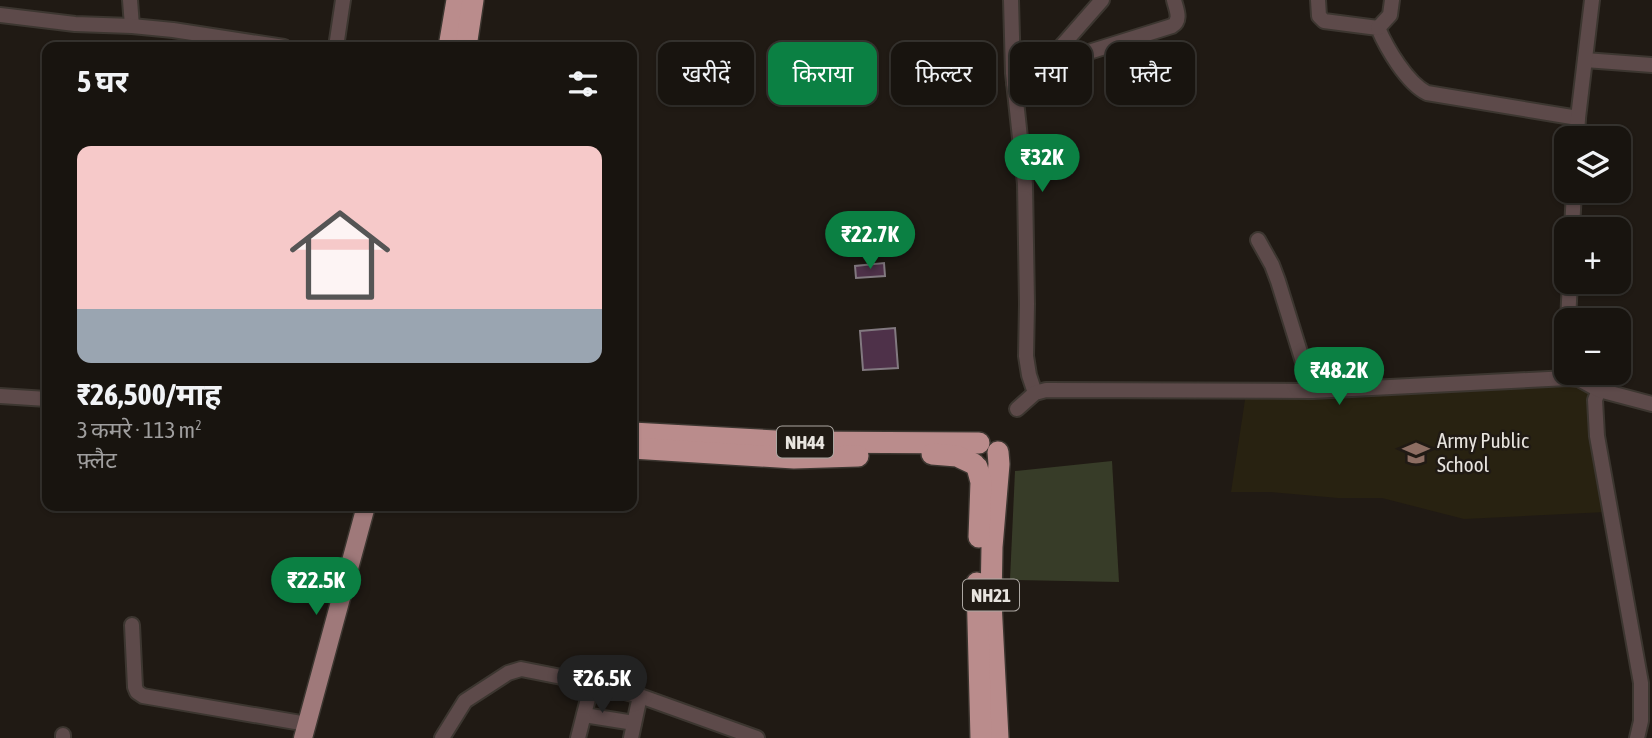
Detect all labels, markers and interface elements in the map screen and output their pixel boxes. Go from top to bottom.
chip: खरीदें [658,42,754,105]
chip: किराया [768,42,877,105]
chip: फ़िल्टर [891,42,996,105]
chip: नया [1010,42,1092,105]
chip: फ़्लैट [1106,42,1195,105]
text: 5 घर [77,64,128,98]
icon: filters [564,65,602,103]
map controls [1554,126,1631,385]
button: layers [1554,126,1631,203]
pin: ₹32K [1001,134,1083,194]
text: ₹32K [1021,144,1063,170]
icon: home [277,192,403,318]
pin: ₹22.7K [813,212,927,271]
button: + [1554,217,1631,294]
text: ₹22.7K [841,221,899,247]
button: − [1554,308,1631,385]
pin: ₹48.2K [1282,348,1396,407]
text: ₹48.2K [1310,357,1368,383]
text: ₹26,500/माह [77,377,221,411]
text: 3 कमरे · 113 m² [77,417,202,443]
road number: NH44 [777,426,833,458]
place label: Army Public School [1437,428,1529,476]
school or university icon: Army Public School [1401,438,1431,468]
text: फ़्लैट [77,447,117,473]
pin: ₹22.5K [259,558,373,617]
text: ₹22.5K [287,567,345,593]
road number: NH21 [963,580,1019,610]
pin: ₹26.5K [545,656,659,715]
text: ₹26.5K [573,665,631,691]

